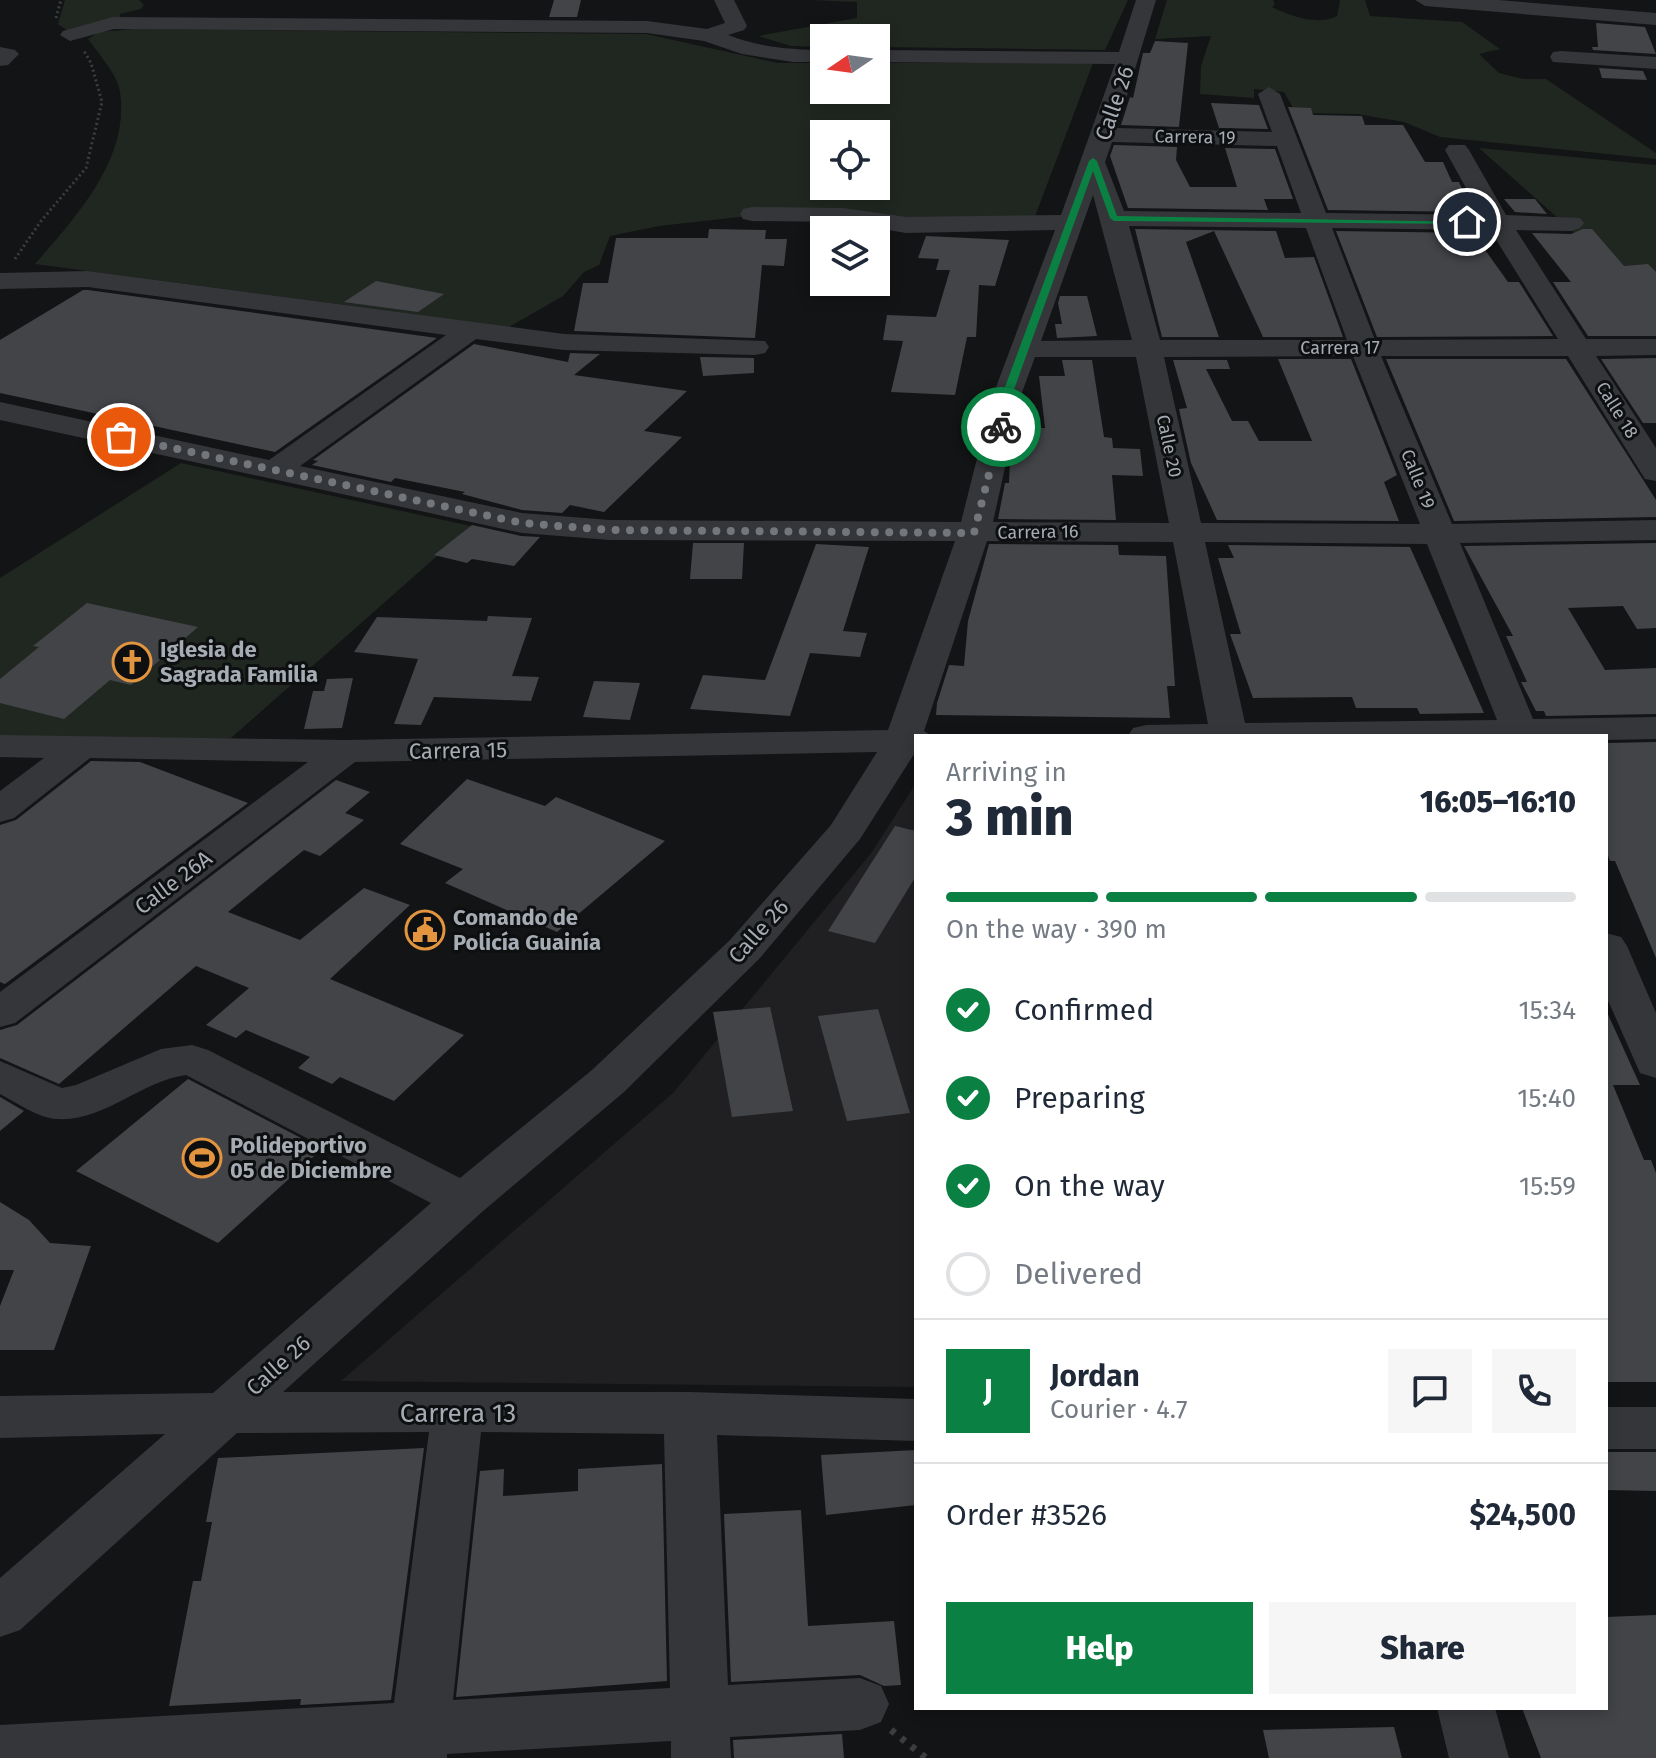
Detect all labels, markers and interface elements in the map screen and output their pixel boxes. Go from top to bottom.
north arrow [810,24,890,104]
map controls [810,24,890,296]
street label: Calle 26 [1089,62,1140,144]
button: locate [810,120,890,200]
street label: Carrera 19 [1154,125,1236,149]
pin [1433,188,1501,256]
icon: home [1445,200,1489,244]
button: layers [810,216,890,296]
street label: Carrera 17 [1300,337,1380,359]
street label: Calle 18 [1591,378,1643,442]
courier [961,387,1041,467]
pin [87,403,155,471]
icon: bike [979,405,1023,449]
street label: Calle 20 [1152,413,1186,479]
icon: bag [99,415,143,459]
street label: Calle 19 [1396,446,1440,512]
street label: Carrera 16 [997,520,1079,544]
place label: Iglesia de Sagrada Familia [160,636,318,688]
church icon: Iglesia de Sagrada Familia [111,641,153,683]
street label: Carrera 15 [409,736,507,765]
text: Arriving in [946,757,1067,788]
text: 16:05–16:10 [1420,784,1576,820]
text: 3 min [946,786,1074,849]
street label: Calle 26A [129,844,218,920]
street label: Calle 26 [723,894,794,969]
place label: Comando de Policía Guainía [453,904,601,956]
public building icon: Comando de Policía Guainía [404,909,446,951]
text: On the way · 390 m [946,914,1167,945]
icon: check [946,988,990,1032]
text: Confirmed [1014,992,1154,1028]
text: 15:34 [1519,995,1576,1026]
icon: check [946,1076,990,1120]
text: Preparing [1014,1080,1145,1116]
text: 15:40 [1517,1083,1576,1114]
place label: Polideportivo 05 de Diciembre [230,1132,392,1184]
sports icon: Polideportivo 05 de Diciembre [181,1137,223,1179]
icon: check [946,1164,990,1208]
text: On the way [1014,1168,1165,1204]
text: 15:59 [1519,1171,1576,1202]
text: Delivered [1014,1256,1143,1292]
street label: Calle 26 [241,1330,316,1401]
button: chat [1388,1349,1472,1433]
button: phone [1492,1349,1576,1433]
text: Jordan [1050,1358,1140,1394]
text: J [983,1373,993,1409]
text: Courier · 4.7 [1050,1394,1188,1425]
street label: Carrera 13 [400,1398,516,1429]
text: Order #3526 [946,1497,1107,1533]
text: $24,500 [1470,1497,1576,1533]
button: Help [946,1602,1253,1694]
button: Share [1269,1602,1576,1694]

